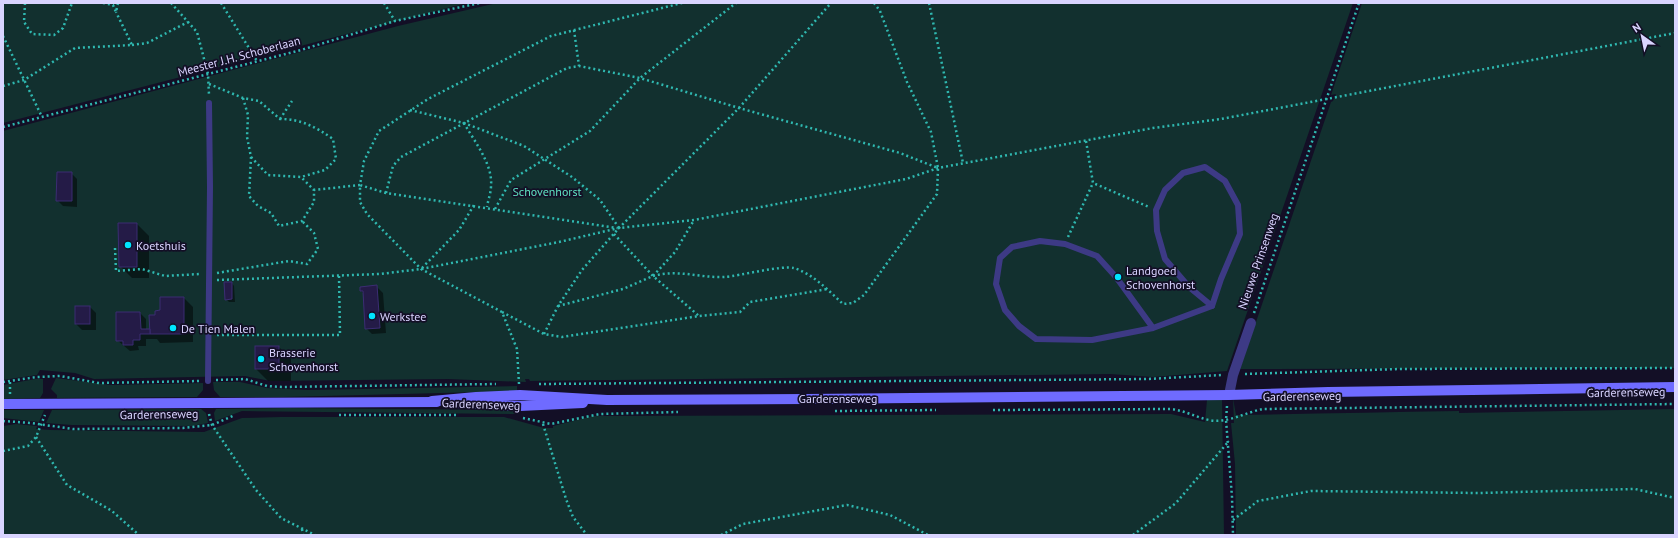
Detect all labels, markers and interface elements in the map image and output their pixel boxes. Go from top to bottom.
north arrow [1622,16,1662,56]
text: N [1630,20,1643,35]
street label: Meester J.H. Schoberlaan [176,32,302,80]
park label: Schovenhorst [512,184,582,199]
street label: Nieuwe Prinsenweg [1234,211,1282,311]
place label: Koetshuis [136,238,186,253]
marker: Koetshuis [123,240,133,250]
place label: Landgoed Schovenhorst [1126,263,1195,292]
marker: Landgoed Schovenhorst [1113,272,1123,282]
place label: Werkstee [380,309,426,324]
marker: Werkstee [367,311,377,321]
place label: De Tien Malen [181,321,255,336]
marker: De Tien Malen [168,323,178,333]
place label: Brasserie Schovenhorst [269,345,338,374]
marker: Brasserie Schovenhorst [256,354,266,364]
street label: Garderenseweg [1586,384,1666,400]
street label: Garderenseweg [1262,388,1342,404]
street label: Garderenseweg [799,391,877,406]
street label: Garderenseweg [441,395,521,413]
street label: Garderenseweg [119,406,199,422]

